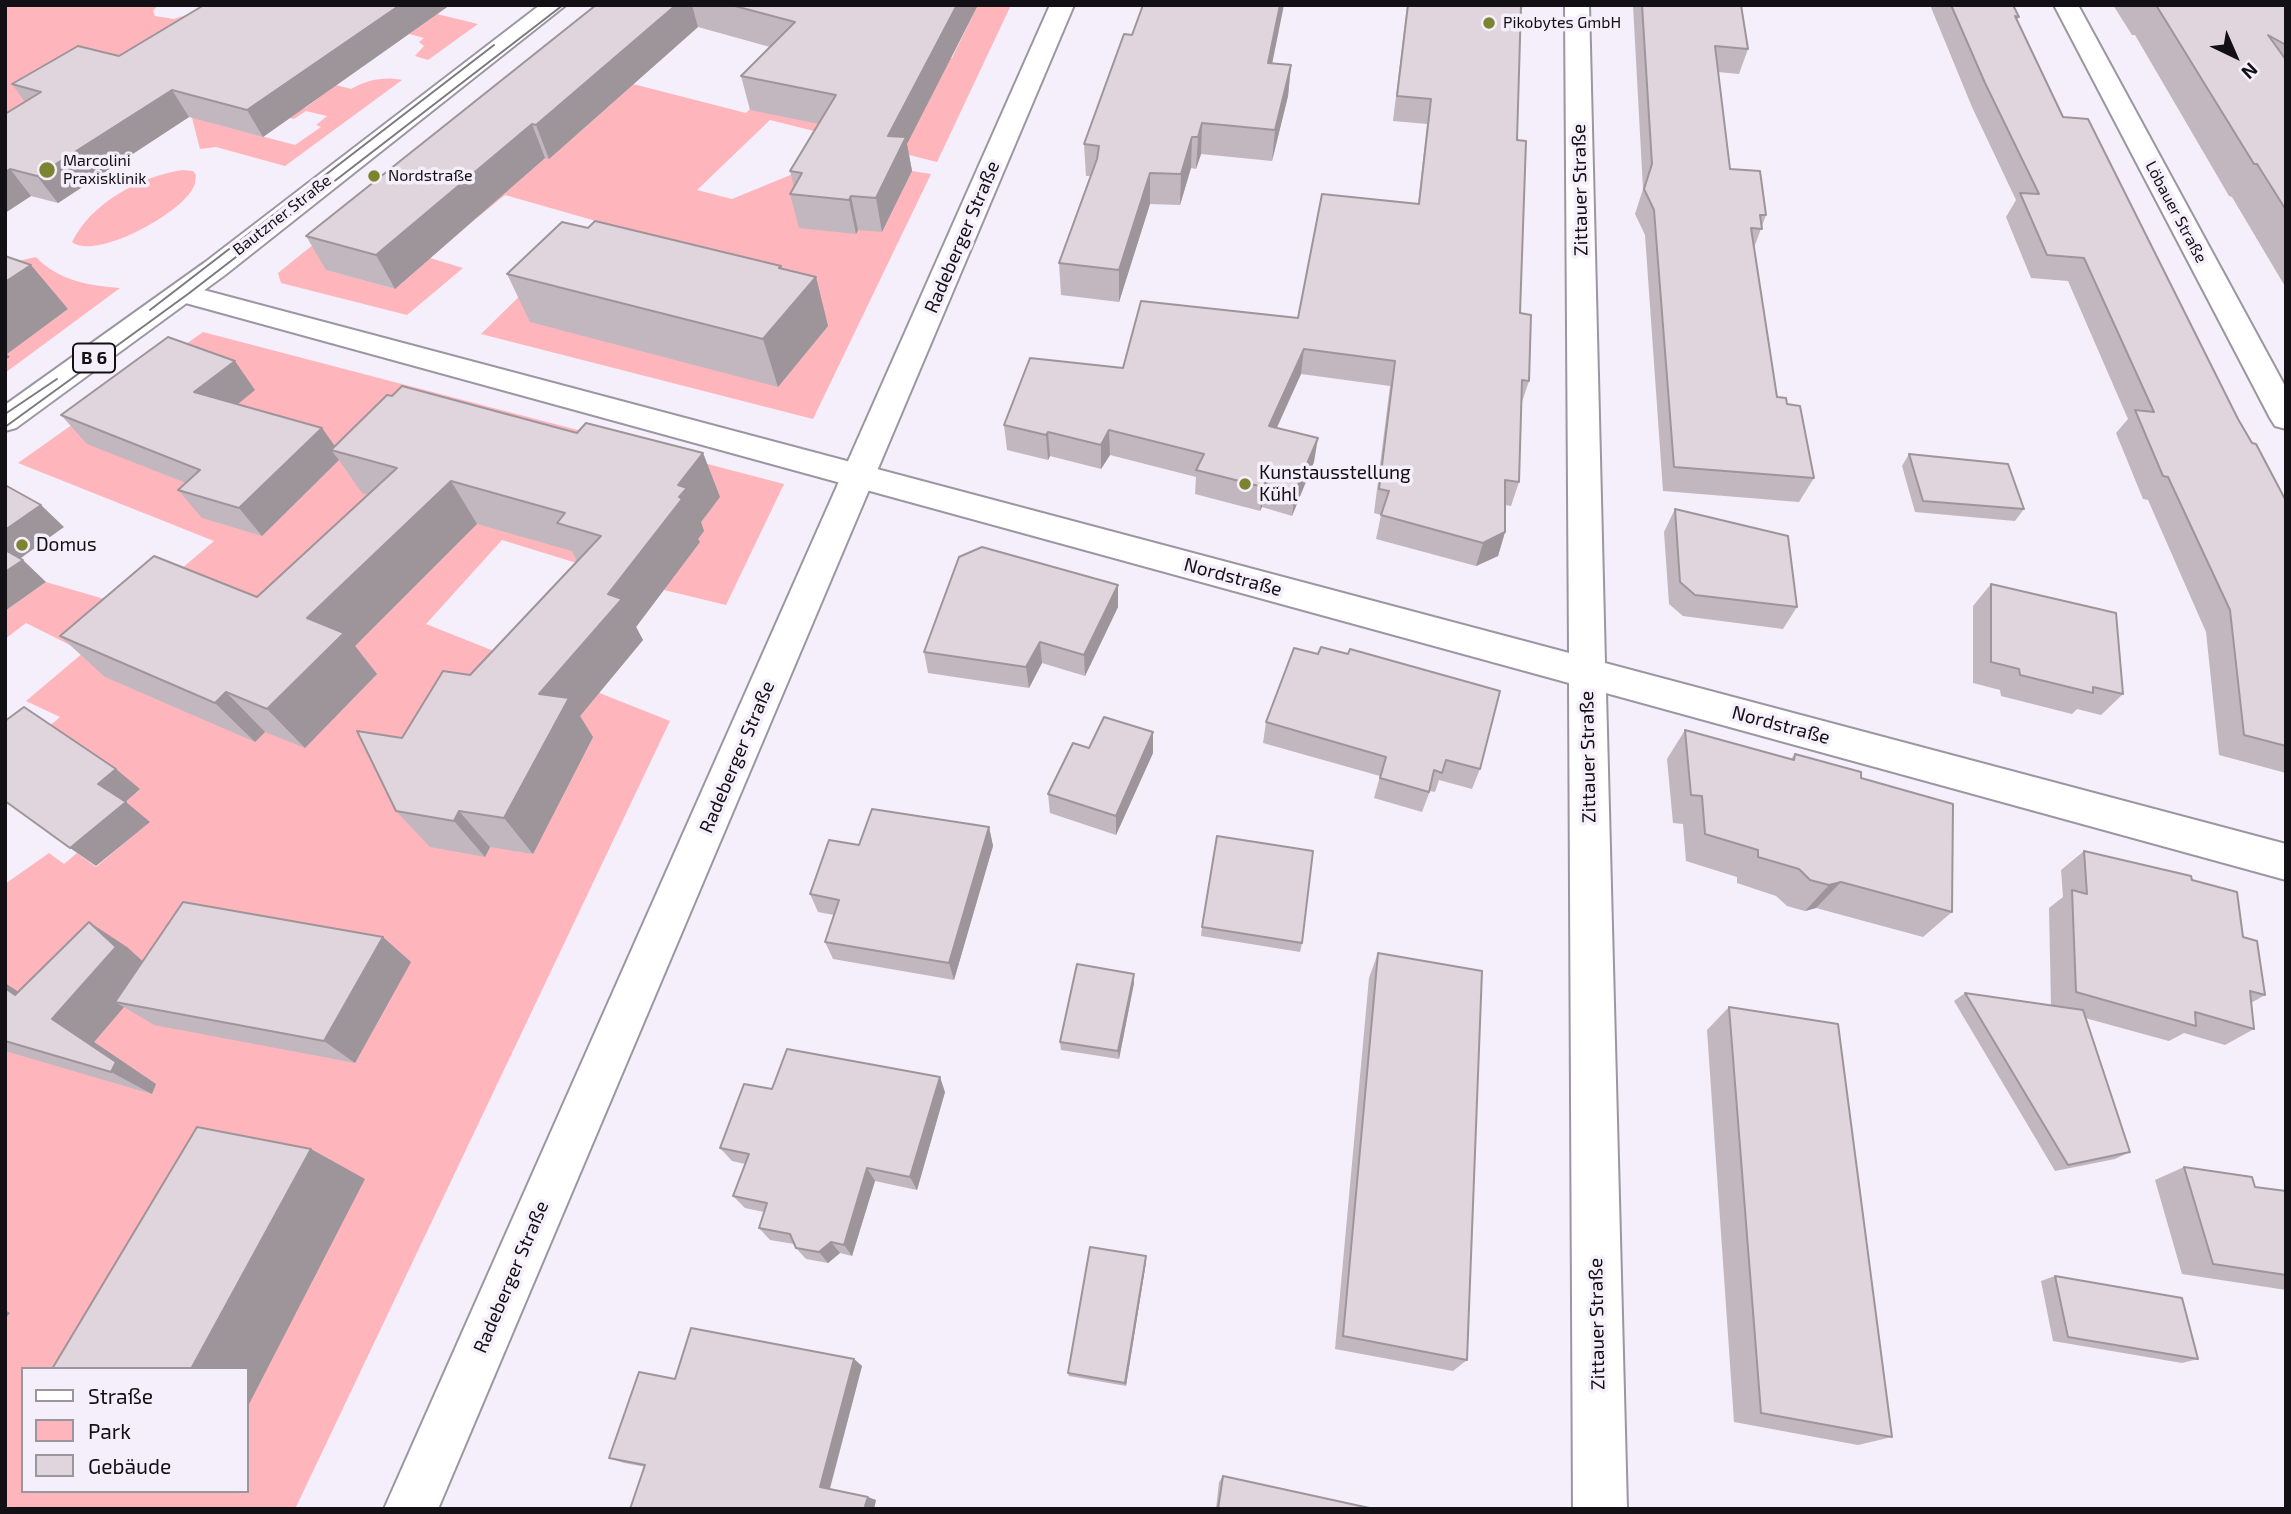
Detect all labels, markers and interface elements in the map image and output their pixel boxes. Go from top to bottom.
place label: Pikobytes GmbH [1503,13,1621,33]
marker: Pikobytes GmbH [1481,15,1497,31]
north arrow [2200,21,2270,91]
text: N [2237,58,2263,85]
street label: Zittauer Straße [1567,124,1593,256]
place label: Marcolini Praxisklinik [63,151,146,189]
street label: Radeberger Straße [920,157,1004,317]
street label: Löbauer Straße [2141,158,2211,266]
marker: Marcolini Praxisklinik [37,160,57,180]
place label: Nordstraße [388,166,473,186]
marker: Nordstraße [366,168,382,184]
street label: Bautzner Straße [229,171,335,259]
road number: B 6 [73,344,115,372]
place label: Kunstausstellung Kühl [1259,462,1411,506]
marker: Kunstausstellung Kühl [1237,476,1253,492]
place label: Domus [36,534,97,556]
marker: Domus [14,537,30,553]
street label: Nordstraße [1182,553,1284,601]
street label: Radeberger Straße [695,677,779,837]
street label: Zittauer Straße [1575,691,1601,823]
street label: Nordstraße [1730,701,1832,749]
street label: Radeberger Straße [469,1197,553,1357]
street label: Zittauer Straße [1584,1258,1610,1390]
legend [21,1367,248,1493]
text: Straße [88,1383,153,1408]
text: Park [88,1418,131,1443]
text: Gebäude [88,1453,171,1478]

